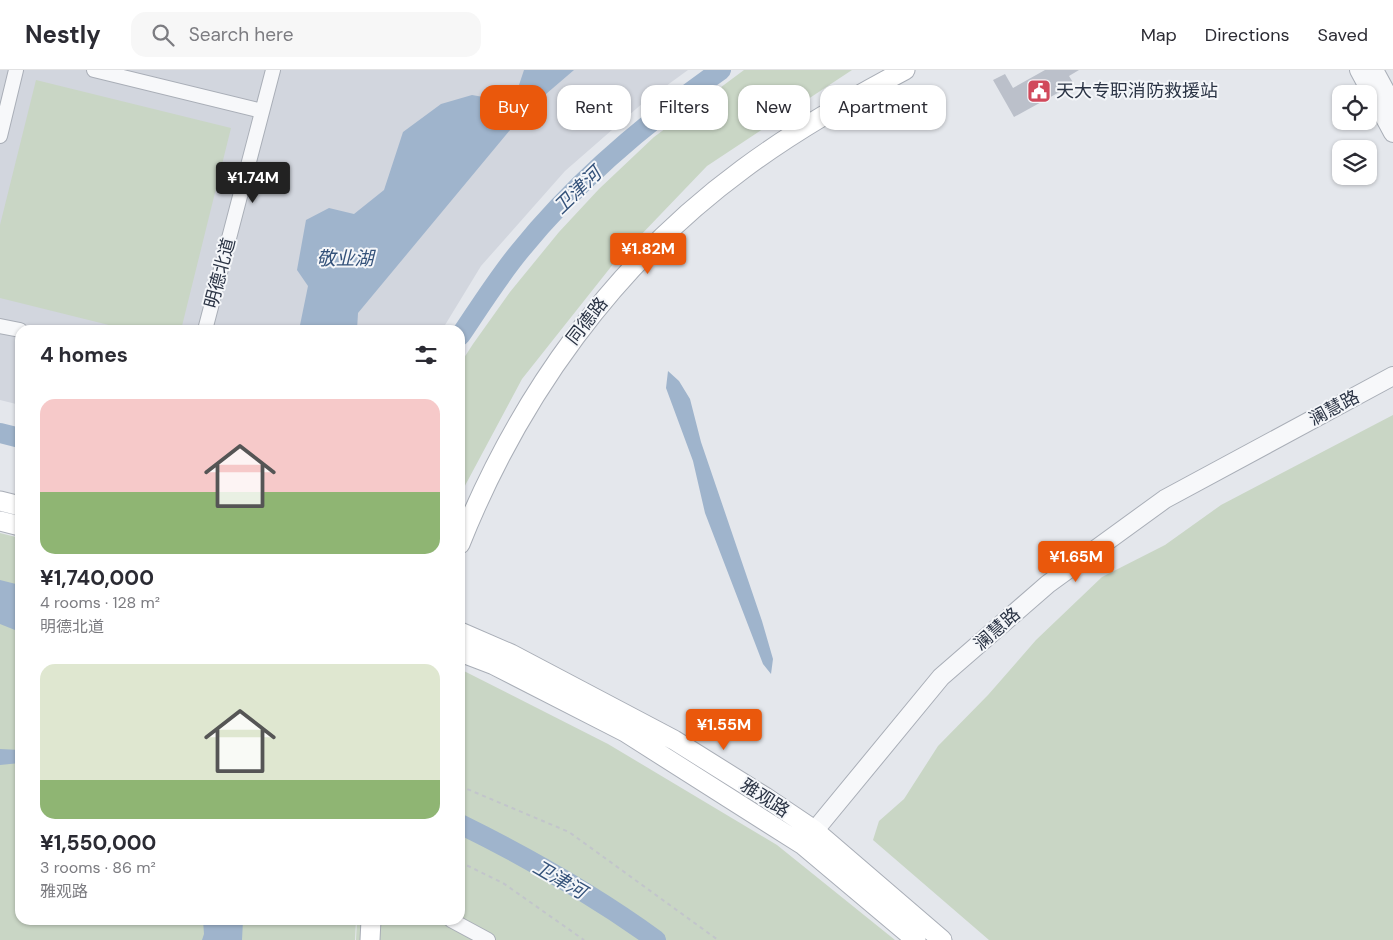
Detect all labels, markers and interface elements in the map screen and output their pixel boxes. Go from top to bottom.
search box [131,12,481,57]
text: Nestly [25,19,101,50]
icon: search [149,21,177,49]
text: Search here [189,22,294,47]
text: Map [1141,23,1177,47]
text: Directions [1205,23,1290,47]
text: Saved [1318,23,1368,47]
public building icon: 天大专职消防救援站 [1026,78,1052,104]
place label: 天大专职消防救援站 [1056,79,1218,103]
chip: Buy [480,85,547,130]
chip: Rent [557,85,631,130]
chip: Filters [641,85,728,130]
chip: New [738,85,810,130]
chip: Apartment [820,85,946,130]
map controls [1332,85,1377,185]
button: locate [1332,85,1377,130]
button: layers [1332,140,1377,185]
water label: 卫津河 [548,159,609,219]
pin: ¥1.74M [212,162,294,204]
text: ¥1.74M [227,167,279,188]
pin: ¥1.82M [607,232,689,275]
street label: 明德北道 [199,235,241,311]
text: ¥1.82M [621,238,675,259]
water label: 敬业湖 [316,246,376,271]
street label: 同德路 [561,292,613,350]
text: 4 homes [40,341,128,369]
icon: filters [412,341,440,369]
street label: 澜慧路 [1305,385,1363,431]
icon: home [195,431,285,521]
pin: ¥1.65M [1035,540,1117,583]
text: ¥1.65M [1049,546,1103,567]
text: ¥1,740,000 [40,564,154,592]
text: 4 rooms · 128 m² [40,592,160,613]
street label: 澜慧路 [969,602,1025,656]
text: 明德北道 [40,616,104,637]
icon: home [195,696,285,786]
pin: ¥1.55M [683,708,765,751]
text: ¥1.55M [697,714,751,735]
street label: 雅观路 [736,773,794,823]
text: ¥1,550,000 [40,829,156,857]
water label: 卫津河 [529,854,594,907]
text: 3 rooms · 86 m² [40,857,156,878]
text: 雅观路 [40,881,88,902]

